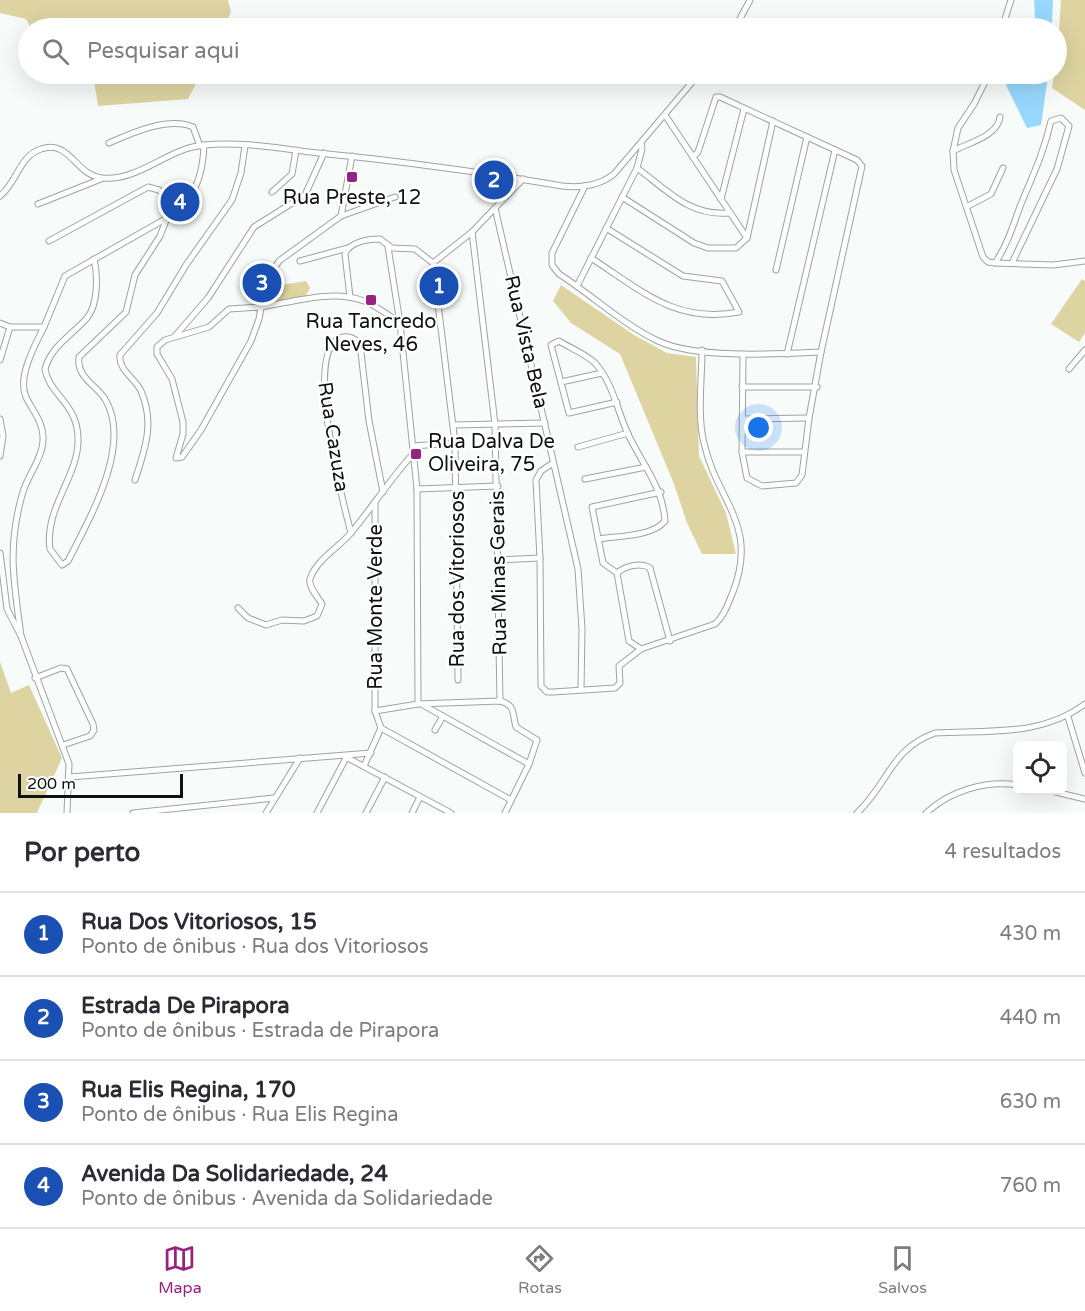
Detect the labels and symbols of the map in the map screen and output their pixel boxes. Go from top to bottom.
pin: 2 [474,158,514,202]
marker: Rua Preste, 12 [345,170,359,184]
pin: 4 [160,180,200,224]
place label: Rua Preste, 12 [283,186,421,210]
pin: 3 [242,260,282,306]
pin: 1 [420,264,458,308]
street label: Rua Vista Bela [499,273,553,411]
marker: Rua Tancredo Neves, 46 [364,293,378,307]
place label: Rua Tancredo Neves, 46 [306,310,436,357]
street label: Rua Cazuza [312,380,354,494]
your location [744,413,773,442]
place label: Rua Dalva De Oliveira, 75 [428,430,555,477]
marker: Rua Dalva De Oliveira, 75 [409,447,423,461]
street label: Rua Minas Gerais [486,490,512,656]
street label: Rua dos Vitoriosos [446,491,470,667]
street label: Rua Monte Verde [364,524,388,690]
scale bar [18,771,183,798]

